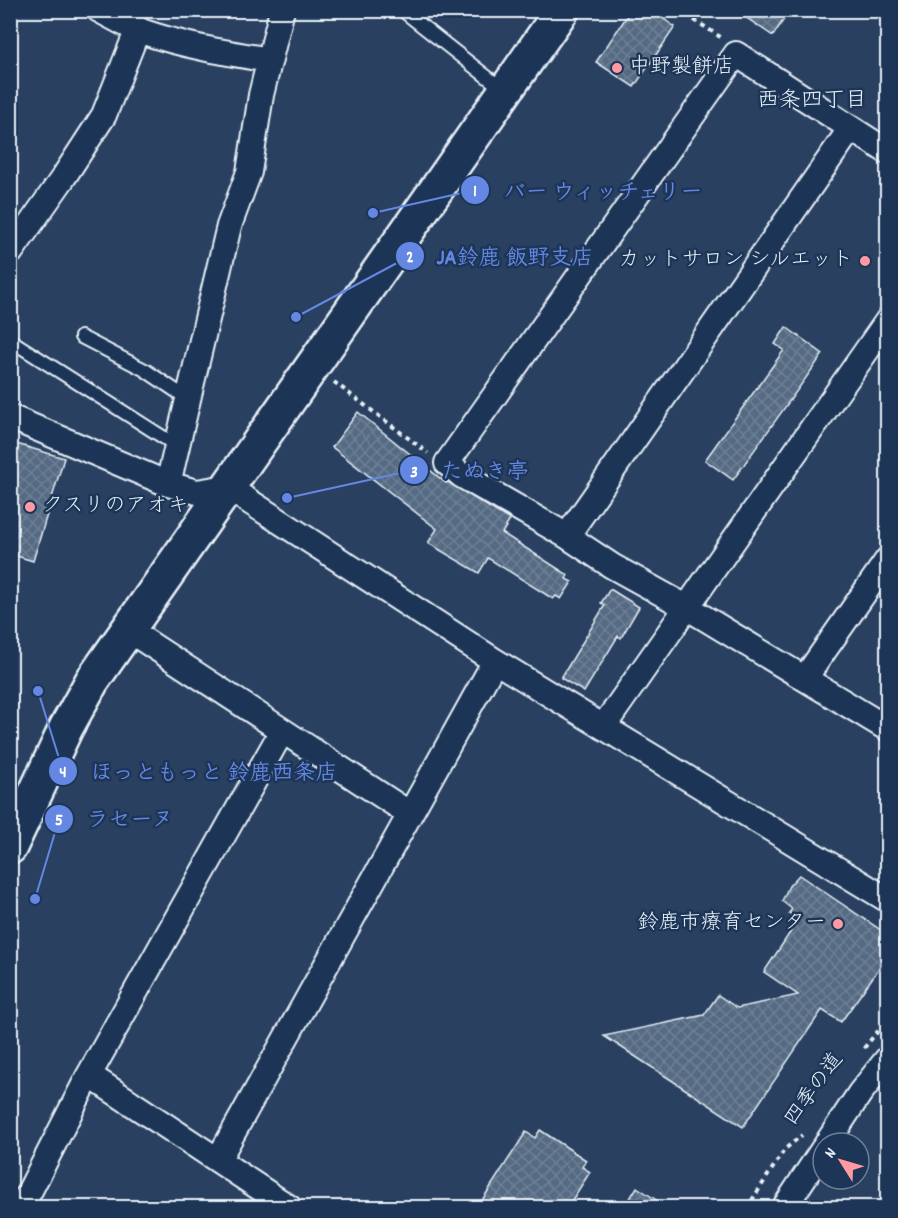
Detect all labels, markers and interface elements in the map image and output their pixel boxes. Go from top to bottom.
place label: 中野製餅店 [629,53,734,83]
marker: 中野製餅店 [610,61,624,75]
district label: 西条四丁目 [757,86,867,117]
callout: バー ウィッチェリー [460,170,717,210]
text: バー ウィッチェリー [503,178,703,209]
text: 1 [473,180,477,205]
callout: JA鈴鹿 飯野支店 [395,236,606,276]
text: JA鈴鹿 飯野支店 [436,244,594,275]
text: 2 [406,246,414,271]
place label: カットサロン シルエット [618,246,853,276]
marker: カットサロン シルエット [858,254,872,268]
callout: たぬき亭 [399,450,541,490]
text: たぬき亭 [441,458,529,489]
text: 3 [410,461,418,486]
place label: クスリのアオキ [42,492,189,522]
marker: クスリのアオキ [23,500,37,514]
callout: ほっともっと 鈴鹿西条店 [48,751,349,791]
text: ほっともっと 鈴鹿西条店 [90,759,338,790]
text: 4 [59,761,67,786]
callout: ラセーヌ [44,799,186,839]
text: ラセーヌ [86,806,174,837]
text: 5 [55,809,63,834]
place label: 鈴鹿市療育センター [638,909,826,939]
marker: 鈴鹿市療育センター [831,917,845,931]
street label: 四季の道 [778,1047,852,1133]
north arrow [811,1131,871,1191]
text: N [819,1143,843,1164]

